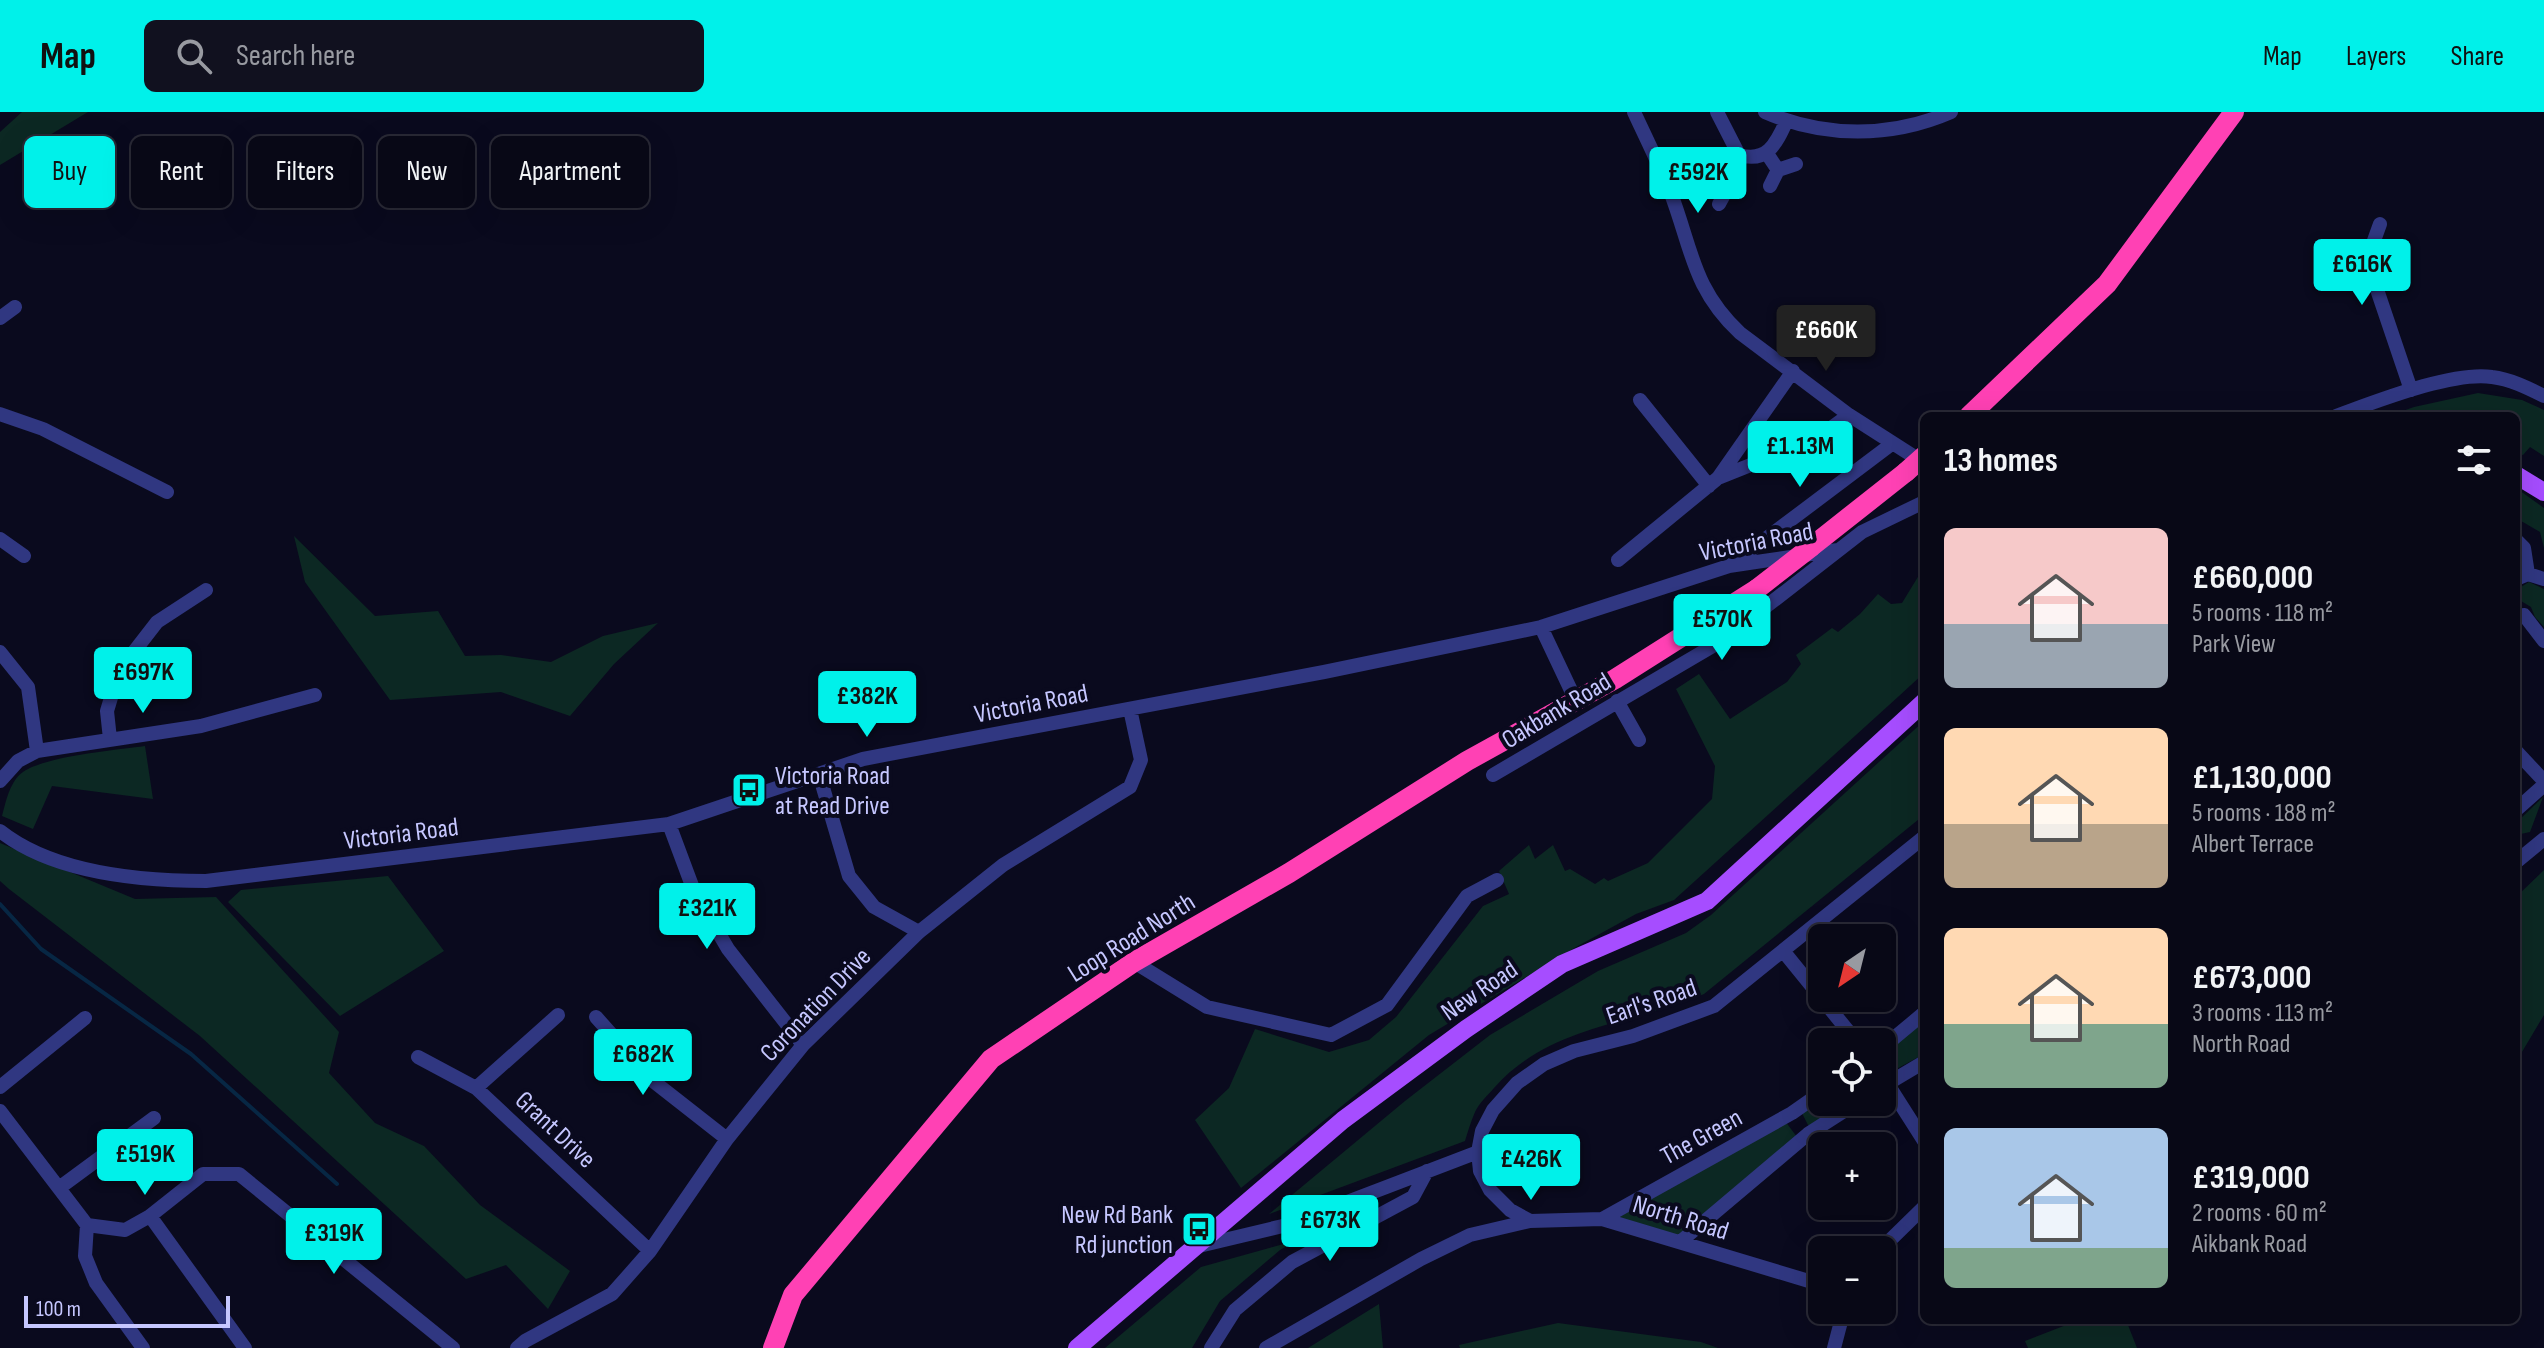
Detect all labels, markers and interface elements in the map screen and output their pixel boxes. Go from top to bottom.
search box [144,20,704,92]
text: Map [40,34,96,79]
icon: search [172,34,216,78]
text: Search here [236,38,355,74]
text: Map [2263,40,2302,73]
text: Layers [2346,40,2406,73]
text: Share [2450,40,2504,73]
chip: Buy [24,136,115,208]
chip: Rent [131,136,232,208]
chip: Filters [248,136,362,208]
chip: New [378,136,475,208]
chip: Apartment [491,136,649,208]
pin: £592K [1642,147,1754,215]
text: £592K [1667,157,1729,188]
pin: £616K [2306,239,2418,307]
text: £616K [2332,249,2392,280]
pin: £660K [1770,305,1882,373]
text: £660K [1794,315,1858,346]
pin: £1.13M [1735,421,1865,489]
text: £1.13M [1766,431,1834,462]
icon: filters [2452,438,2496,482]
text: 13 homes [1944,440,2058,481]
street label: Victoria Road [1697,516,1816,569]
text: £660,000 [2192,557,2313,598]
icon: home [2008,560,2104,656]
pin: £570K [1666,594,1778,662]
text: 5 rooms · 118 m² [2192,598,2333,629]
text: £570K [1691,604,1753,635]
text: Park View [2192,629,2276,660]
pin: £697K [87,647,199,715]
text: £697K [112,657,174,688]
street label: Oakbank Road [1497,667,1617,756]
pin: £382K [811,671,923,739]
street label: Victoria Road [972,678,1091,731]
text: £382K [836,681,898,712]
text: £1,130,000 [2192,757,2332,798]
icon: home [2008,760,2104,856]
place label: Victoria Road at Read Drive [775,761,890,822]
bus stop icon: Victoria Road at Read Drive [730,771,768,809]
text: 5 rooms · 188 m² [2192,798,2335,829]
street label: Victoria Road [342,812,460,857]
text: Albert Terrace [2192,829,2314,860]
pin: £321K [651,883,763,951]
street label: Loop Road North [1062,887,1201,990]
text: £321K [677,893,737,924]
north arrow [1808,924,1896,1012]
map controls [1808,924,1896,1324]
street label: Coronation Drive [754,942,878,1068]
street label: New Road [1436,954,1524,1028]
text: £673,000 [2192,957,2311,998]
icon: home [2008,960,2104,1056]
street label: Earl's Road [1602,973,1701,1032]
text: 3 rooms · 113 m² [2192,998,2333,1029]
button: locate [1808,1028,1896,1116]
pin: £682K [587,1029,699,1097]
text: North Road [2192,1029,2290,1060]
text: £682K [612,1039,674,1070]
street label: Grant Drive [508,1085,602,1175]
street label: The Green [1656,1102,1748,1172]
pin: £519K [89,1129,201,1197]
button: + [1808,1132,1896,1220]
pin: £426K [1475,1134,1587,1202]
text: £519K [115,1139,175,1170]
text: £426K [1500,1144,1562,1175]
text: £319,000 [2192,1157,2310,1198]
icon: home [2008,1160,2104,1256]
street label: North Road [1629,1189,1732,1248]
pin: £673K [1274,1195,1386,1263]
text: 2 rooms · 60 m² [2192,1198,2327,1229]
place label: New Rd Bank Rd junction [1061,1200,1173,1261]
text: £673K [1299,1205,1361,1236]
pin: £319K [278,1208,390,1276]
bus stop icon: New Rd Bank Rd junction [1180,1210,1218,1248]
text: £319K [304,1218,364,1249]
text: Aikbank Road [2192,1229,2307,1260]
button: − [1808,1236,1896,1324]
scale bar [24,1292,230,1328]
text: 100 m [36,1296,81,1323]

